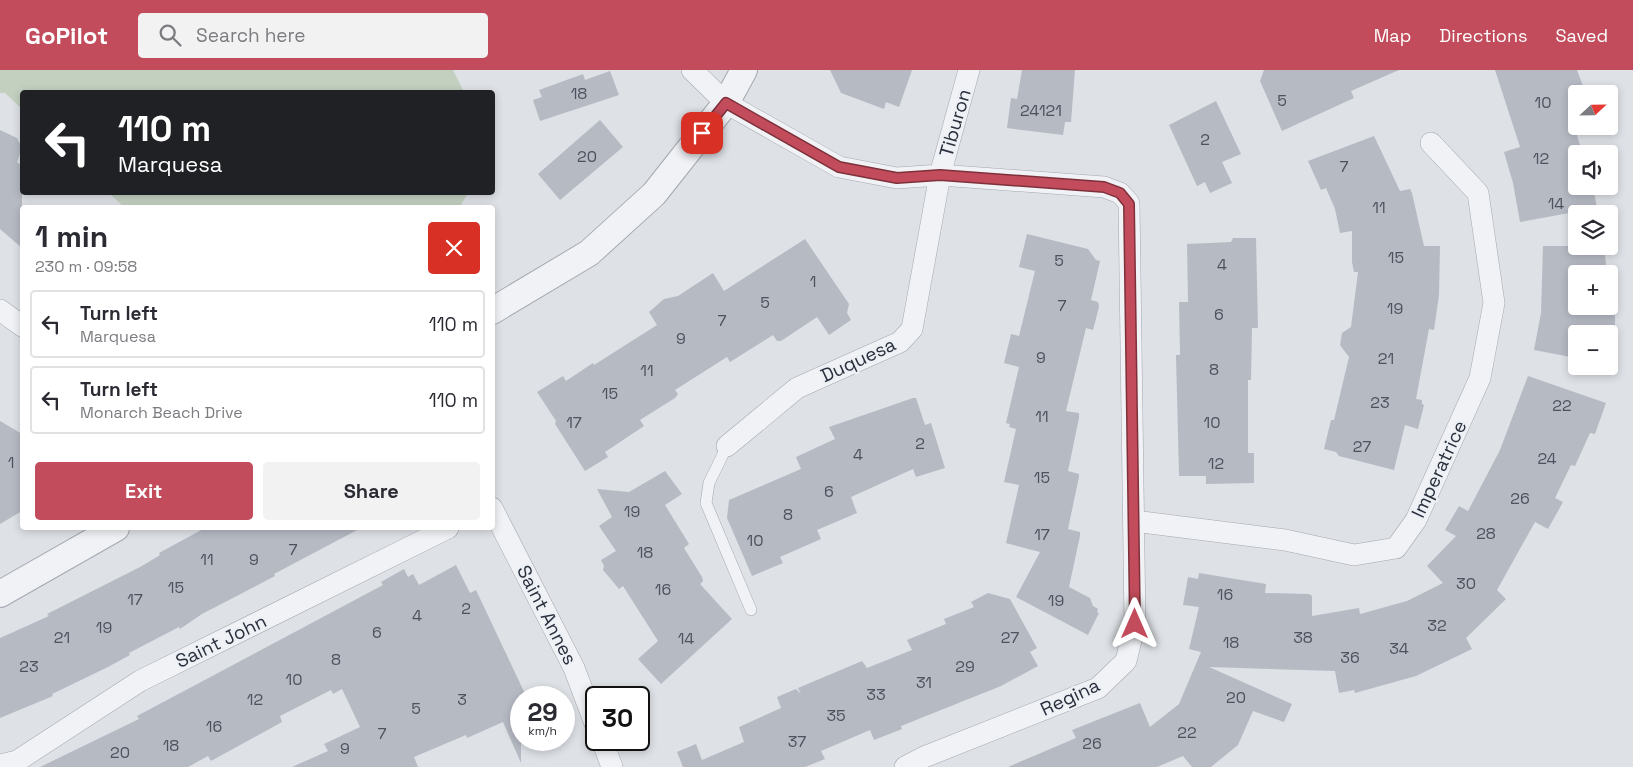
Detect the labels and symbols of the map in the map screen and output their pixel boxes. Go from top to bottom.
house number: 18 [571,83,587,104]
north arrow [1568,85,1618,135]
street label: Tiburon [933,86,977,160]
house number: 5 [1277,90,1287,111]
house number: 10 [1535,92,1551,113]
house number: 24121 [1020,100,1062,121]
pin [681,112,723,154]
house number: 2 [1200,129,1210,150]
house number: 20 [577,146,597,167]
house number: 12 [1533,148,1549,169]
house number: 7 [1339,156,1349,177]
house number: 14 [1548,193,1564,214]
house number: 11 [1372,197,1386,218]
house number: 15 [1388,247,1404,268]
house number: 5 [1054,250,1064,271]
house number: 4 [1217,254,1227,275]
house number: 1 [810,271,816,292]
house number: 5 [760,292,770,313]
house number: 7 [1057,295,1067,316]
house number: 19 [1387,298,1403,319]
house number: 6 [1214,304,1224,325]
house number: 7 [717,310,727,331]
house number: 9 [676,328,686,349]
street label: Duquesa [816,332,900,388]
house number: 9 [1036,347,1046,368]
house number: 21 [1378,348,1394,369]
house number: 8 [1209,359,1219,380]
house number: 11 [640,360,654,381]
house number: 15 [602,383,618,404]
house number: 23 [1370,392,1390,413]
house number: 22 [1552,395,1572,416]
house number: 11 [1035,406,1049,427]
house number: 17 [566,412,582,433]
house number: 10 [1204,412,1220,433]
street label: Imperatrice [1406,416,1472,522]
house number: 2 [915,433,925,454]
house number: 27 [1353,436,1371,457]
house number: 4 [853,444,863,465]
house number: 24 [1537,448,1557,469]
house number: 1 [8,452,14,473]
house number: 12 [1208,453,1224,474]
house number: 15 [1034,467,1050,488]
house number: 6 [824,481,834,502]
house number: 26 [1510,488,1530,509]
house number: 19 [624,501,640,522]
house number: 8 [783,504,793,525]
house number: 28 [1476,523,1496,544]
house number: 17 [1034,524,1050,545]
house number: 10 [747,530,763,551]
house number: 7 [288,539,298,560]
house number: 18 [637,542,653,563]
house number: 11 [200,549,214,570]
house number: 9 [249,549,259,570]
street label: Saint Annes [511,561,583,669]
house number: 30 [1456,573,1476,594]
house number: 15 [168,577,184,598]
house number: 16 [655,579,671,600]
house number: 16 [1217,584,1233,605]
house number: 17 [127,589,143,610]
house number: 19 [1048,590,1064,611]
position arrow [1108,597,1160,649]
house number: 2 [461,598,471,619]
house number: 4 [412,605,422,626]
street label: Saint John [171,608,271,674]
house number: 32 [1427,615,1447,636]
house number: 19 [96,617,112,638]
house number: 6 [372,622,382,643]
house number: 21 [54,627,70,648]
house number: 27 [1001,627,1019,648]
house number: 38 [1293,627,1313,648]
house number: 14 [678,628,694,649]
house number: 18 [1223,632,1239,653]
house number: 34 [1389,638,1409,659]
house number: 36 [1340,647,1360,668]
house number: 8 [331,649,341,670]
house number: 23 [19,656,39,677]
house number: 29 [955,656,975,677]
house number: 10 [286,669,302,690]
house number: 31 [916,672,932,693]
street label: Regina [1036,672,1104,722]
house number: 33 [866,684,886,705]
speed limit sign: 30 [585,686,650,751]
house number: 20 [1226,687,1246,708]
house number: 12 [247,689,263,710]
house number: 3 [457,689,467,710]
house number: 5 [411,698,421,719]
house number: 35 [826,705,846,726]
house number: 16 [206,716,222,737]
house number: 22 [1177,722,1197,743]
house number: 7 [377,723,387,744]
house number: 37 [788,731,806,752]
house number: 26 [1082,733,1102,754]
house number: 18 [163,735,179,756]
house number: 9 [340,738,350,759]
house number: 20 [110,742,130,763]

